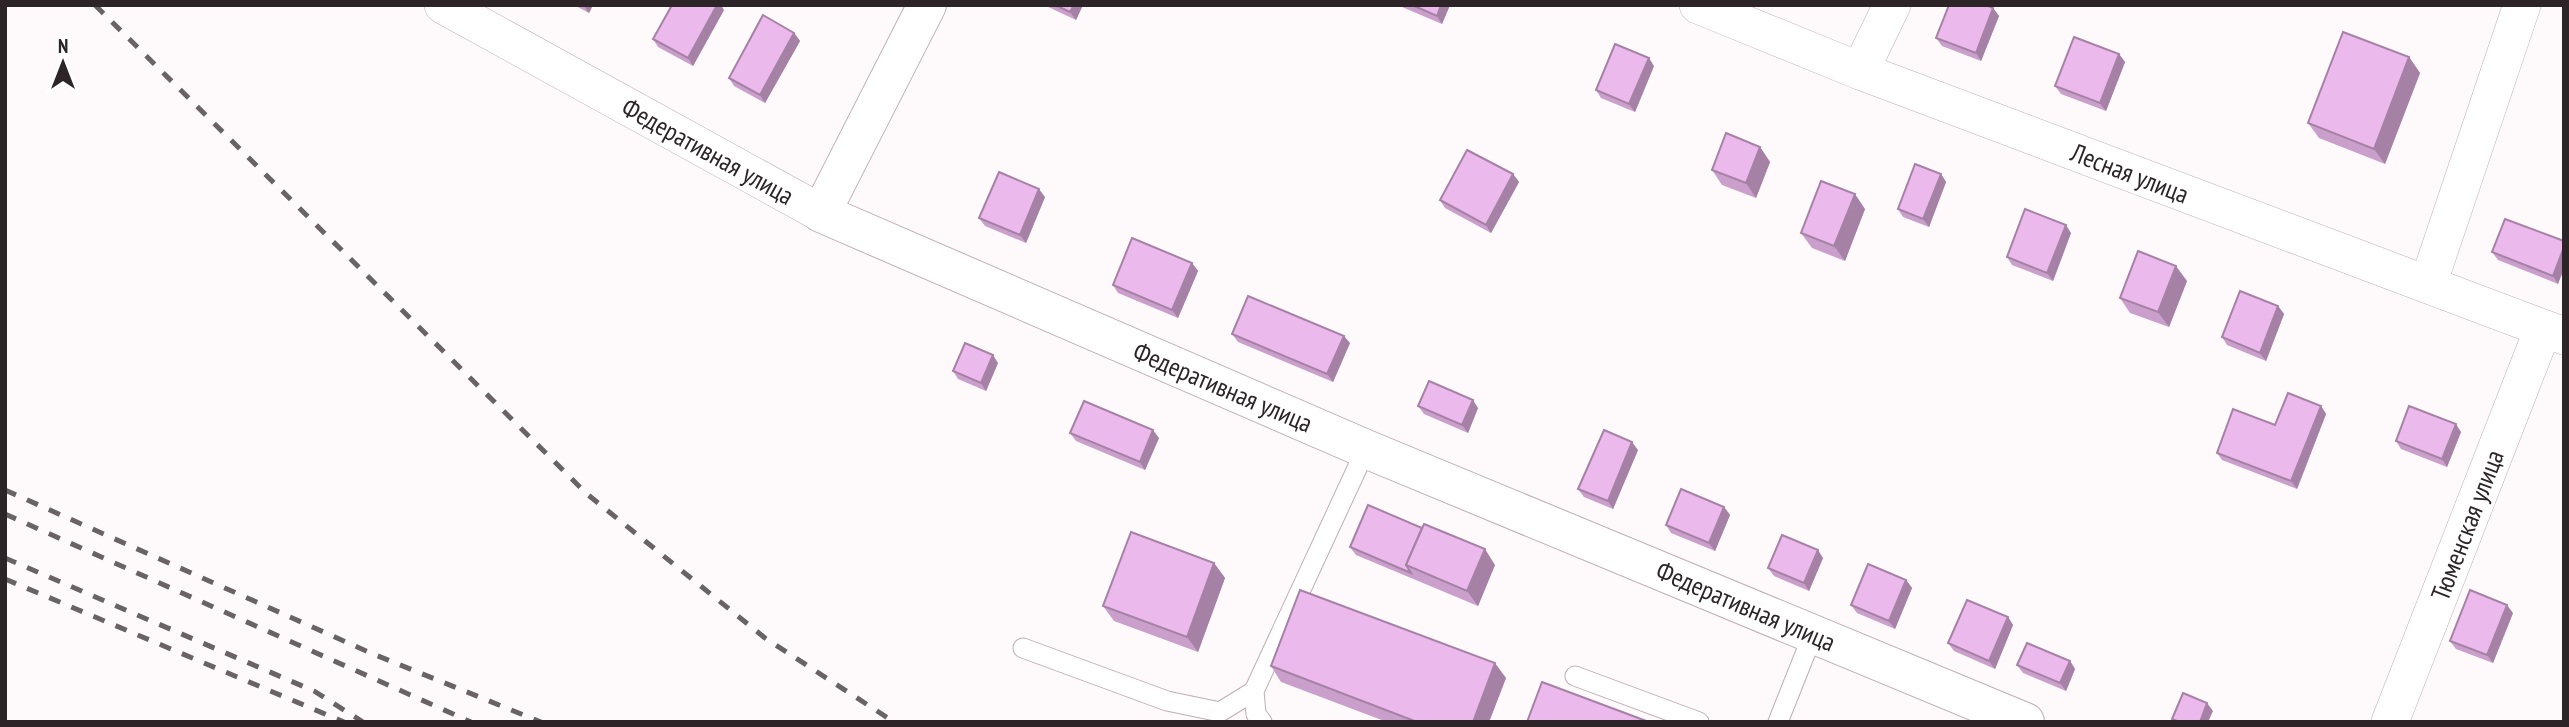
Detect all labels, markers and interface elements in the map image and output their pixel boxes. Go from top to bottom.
north arrow [28,28,98,98]
text: N [58,34,68,58]
street label: Федеративная улица [616,90,800,212]
street label: Лесная улица [2066,135,2193,210]
street label: Федеративная улица [1129,334,1317,440]
street label: Тюменская улица [2423,445,2511,605]
street label: Федеративная улица [1652,553,1840,659]

